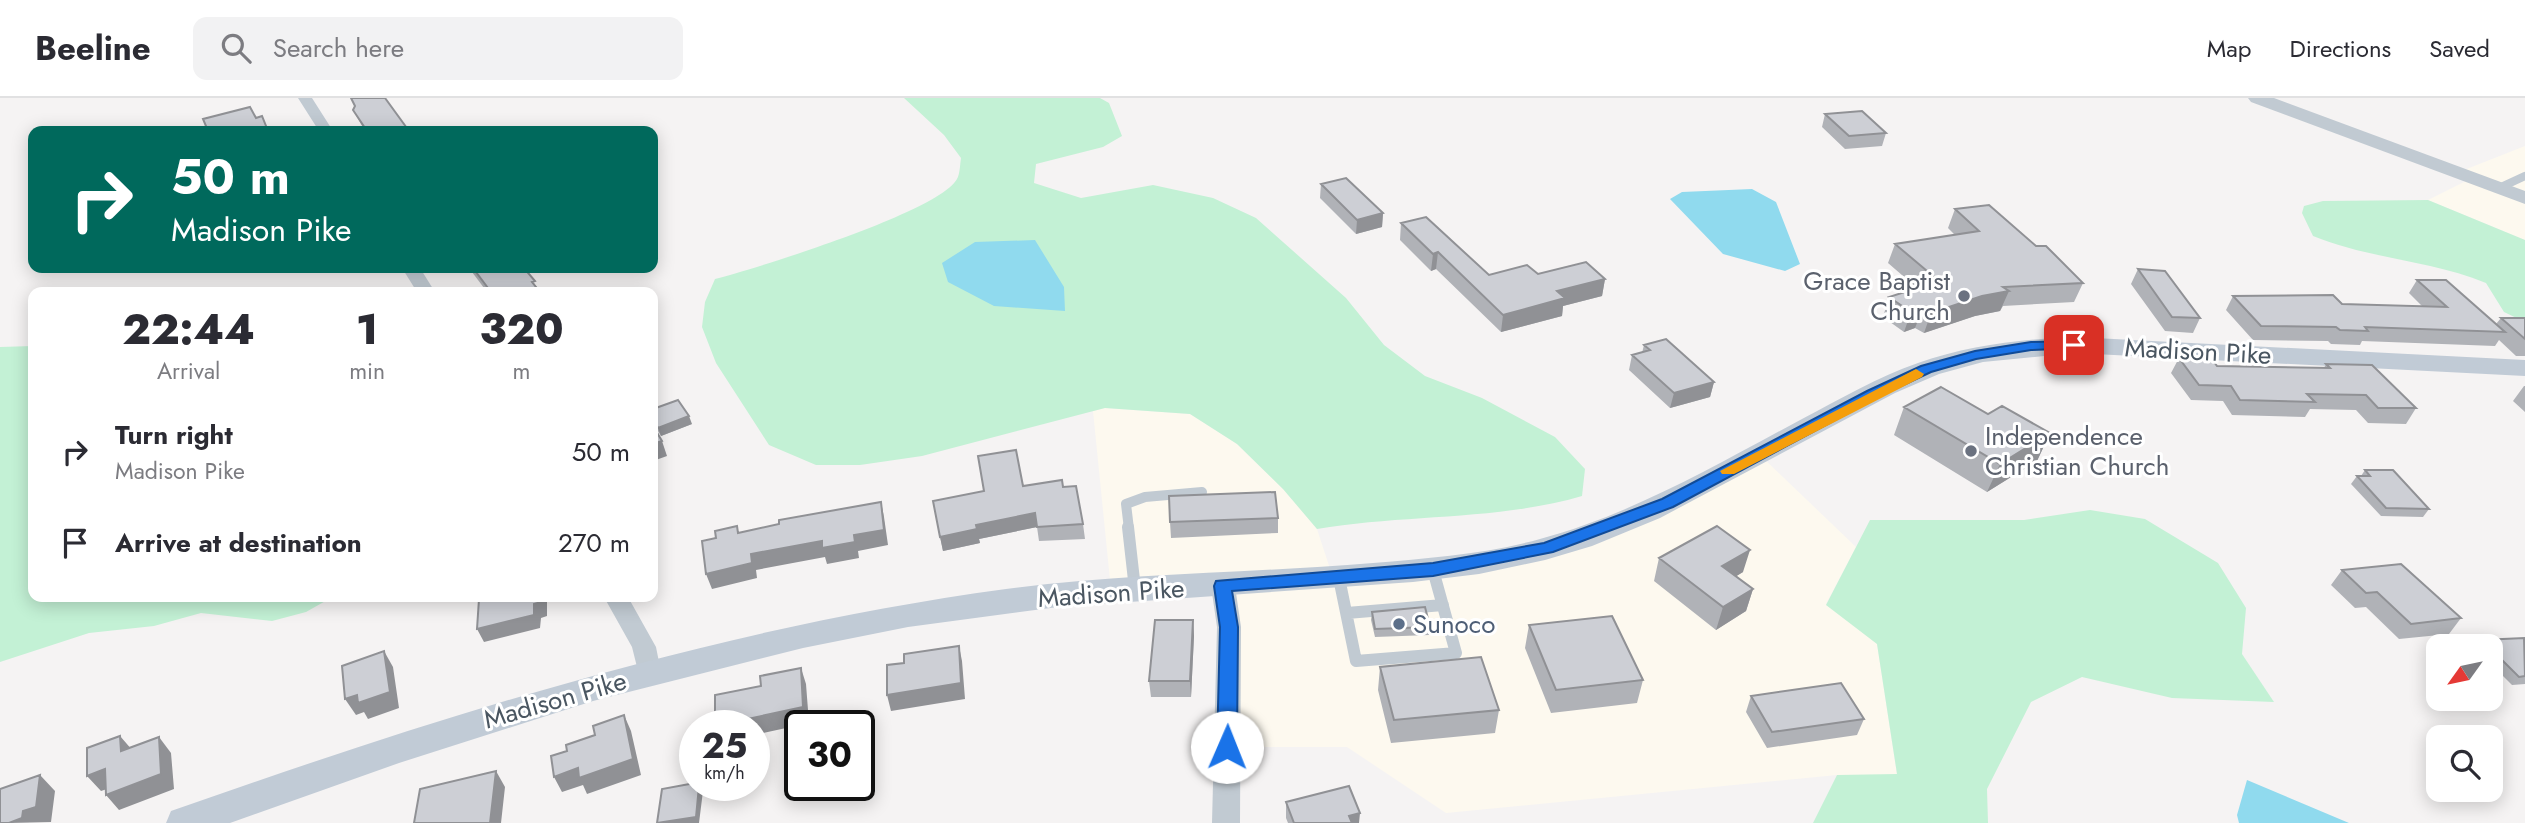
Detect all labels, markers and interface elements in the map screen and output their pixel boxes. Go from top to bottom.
search box [193,17,683,80]
text: Beeline [35,25,151,72]
icon: search [217,29,255,67]
text: Search here [273,29,404,67]
text: Map [2207,31,2252,66]
text: Directions [2290,31,2391,66]
text: Saved [2429,31,2490,66]
text: 50 m [171,142,290,212]
icon: right [56,154,147,245]
text: Madison Pike [171,207,352,253]
place label: Grace Baptist Church [1803,262,1951,330]
marker: Grace Baptist Church [1956,288,1972,304]
text: 22:44 [122,299,255,360]
text: 1 [356,299,378,360]
text: 320 [479,299,564,360]
pin [2044,315,2104,375]
icon: arrive [2055,326,2093,364]
street label: Madison Pike [2124,328,2272,374]
text: Arrival [157,354,220,388]
text: min [349,354,385,388]
text: m [513,354,531,388]
text: Turn right [115,416,233,454]
place label: Independence Christian Church [1985,417,2169,485]
icon: right [56,433,94,471]
text: 50 m [572,433,630,471]
marker: Independence Christian Church [1963,443,1979,459]
text: Madison Pike [115,454,245,488]
icon: arrive [56,524,94,562]
text: Arrive at destination [115,524,362,562]
text: 270 m [558,524,630,562]
street label: Madison Pike [1036,569,1186,617]
place label: Sunoco [1413,605,1495,643]
marker: Sunoco [1391,616,1407,632]
north arrow [2426,634,2502,710]
map controls [2426,634,2503,802]
street label: Madison Pike [479,662,631,738]
speed limit sign: 30 [784,710,875,801]
position arrow [1190,710,1264,784]
text: 25 [702,721,747,771]
button: search [2426,725,2503,802]
text: km/h [704,760,745,786]

